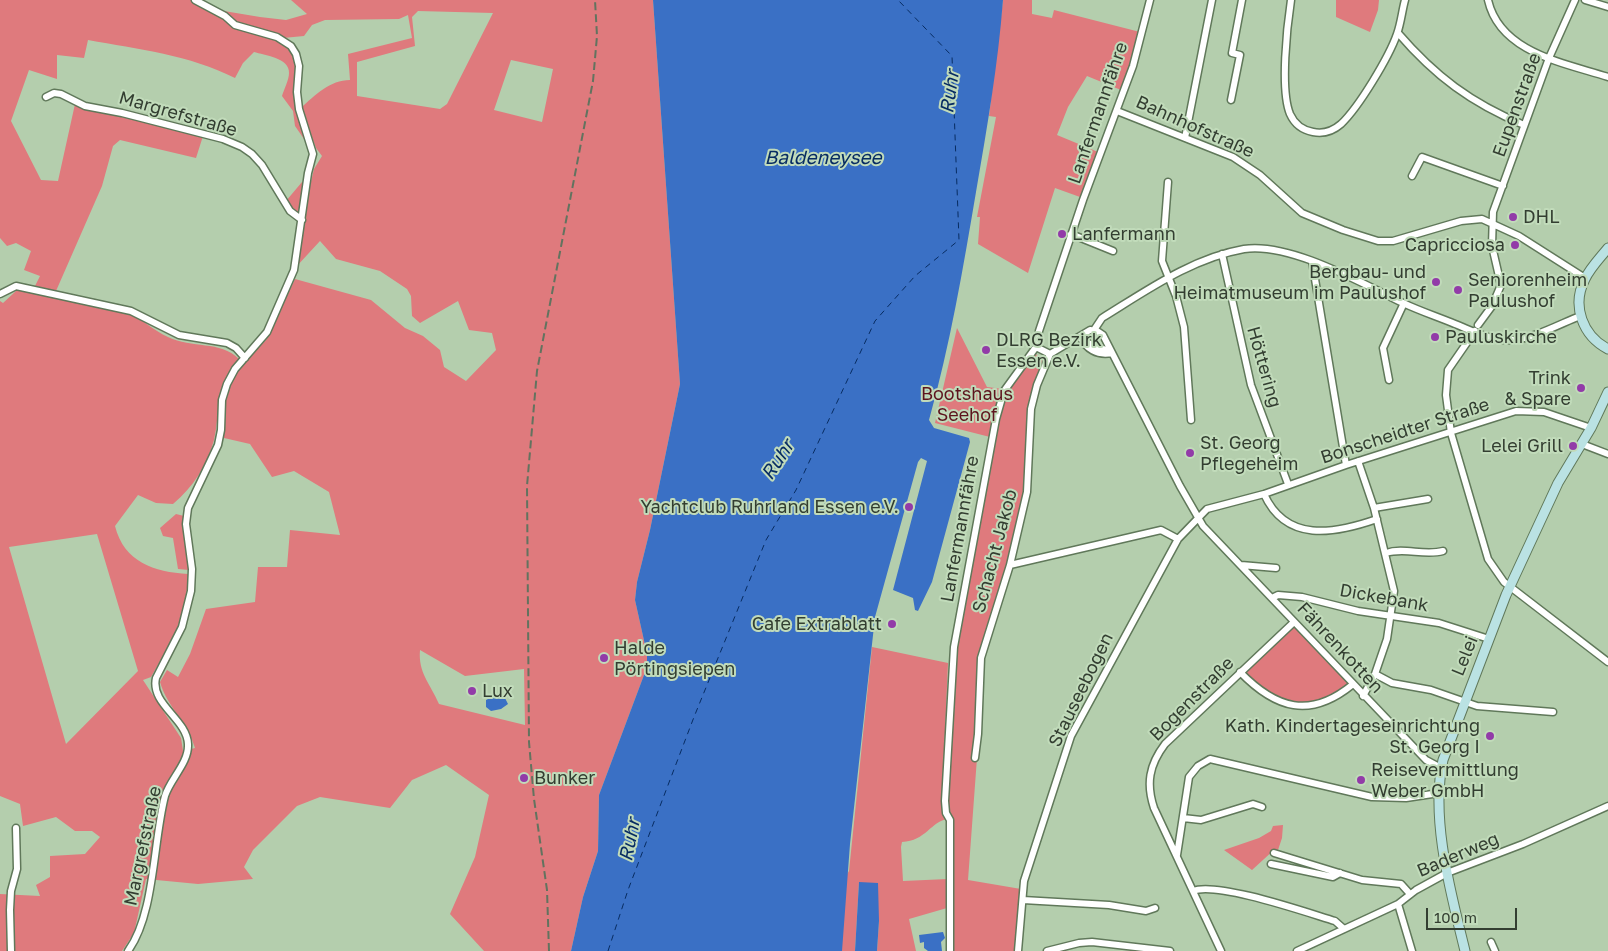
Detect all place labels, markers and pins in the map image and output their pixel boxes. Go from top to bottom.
place label: DHL [1523,206,1560,228]
marker: DHL [1507,211,1519,223]
place label: Lanfermann [1072,223,1176,245]
marker: Lanfermann [1056,228,1068,240]
place label: Capricciosa [1405,234,1505,256]
marker: Capricciosa [1509,239,1521,251]
place label: Bergbau- und Heimatmuseum im Paulushof [1173,261,1426,304]
place label: Seniorenheim Paulushof [1468,269,1587,312]
marker: Bergbau- und Heimatmuseum im Paulushof [1430,276,1442,288]
marker: Seniorenheim Paulushof [1452,284,1464,296]
place label: Pauluskirche [1445,326,1557,348]
place label: DLRG Bezirk Essen e.V. [996,329,1102,372]
marker: Pauluskirche [1429,331,1441,343]
marker: DLRG Bezirk Essen e.V. [980,344,992,356]
place label: Trink & Spare [1504,367,1571,409]
marker: Trink & Spare [1575,382,1587,394]
place label: St. Georg Pflegeheim [1200,432,1298,474]
place label: Lelei Grill [1481,435,1563,457]
marker: Lelei Grill [1567,440,1579,452]
marker: St. Georg Pflegeheim [1184,447,1196,459]
place label: Yachtclub Ruhrland Essen e.V. [641,496,899,518]
marker: Yachtclub Ruhrland Essen e.V. [903,501,915,513]
place label: Cafe Extrablatt [752,613,882,635]
marker: Cafe Extrablatt [886,618,898,630]
place label: Halde Pörtingsiepen [614,637,735,680]
marker: Halde Pörtingsiepen [598,652,610,664]
place label: Lux [482,680,513,702]
marker: Lux [466,685,478,697]
place label: Kath. Kindertageseinrichtung St. Georg I [1225,715,1480,758]
marker: Kath. Kindertageseinrichtung St. Georg I [1484,730,1496,742]
place label: Reisevermittlung Weber GmbH [1371,759,1519,802]
place label: Bunker [534,767,595,789]
marker: Bunker [518,772,530,784]
marker: Reisevermittlung Weber GmbH [1355,774,1367,786]

